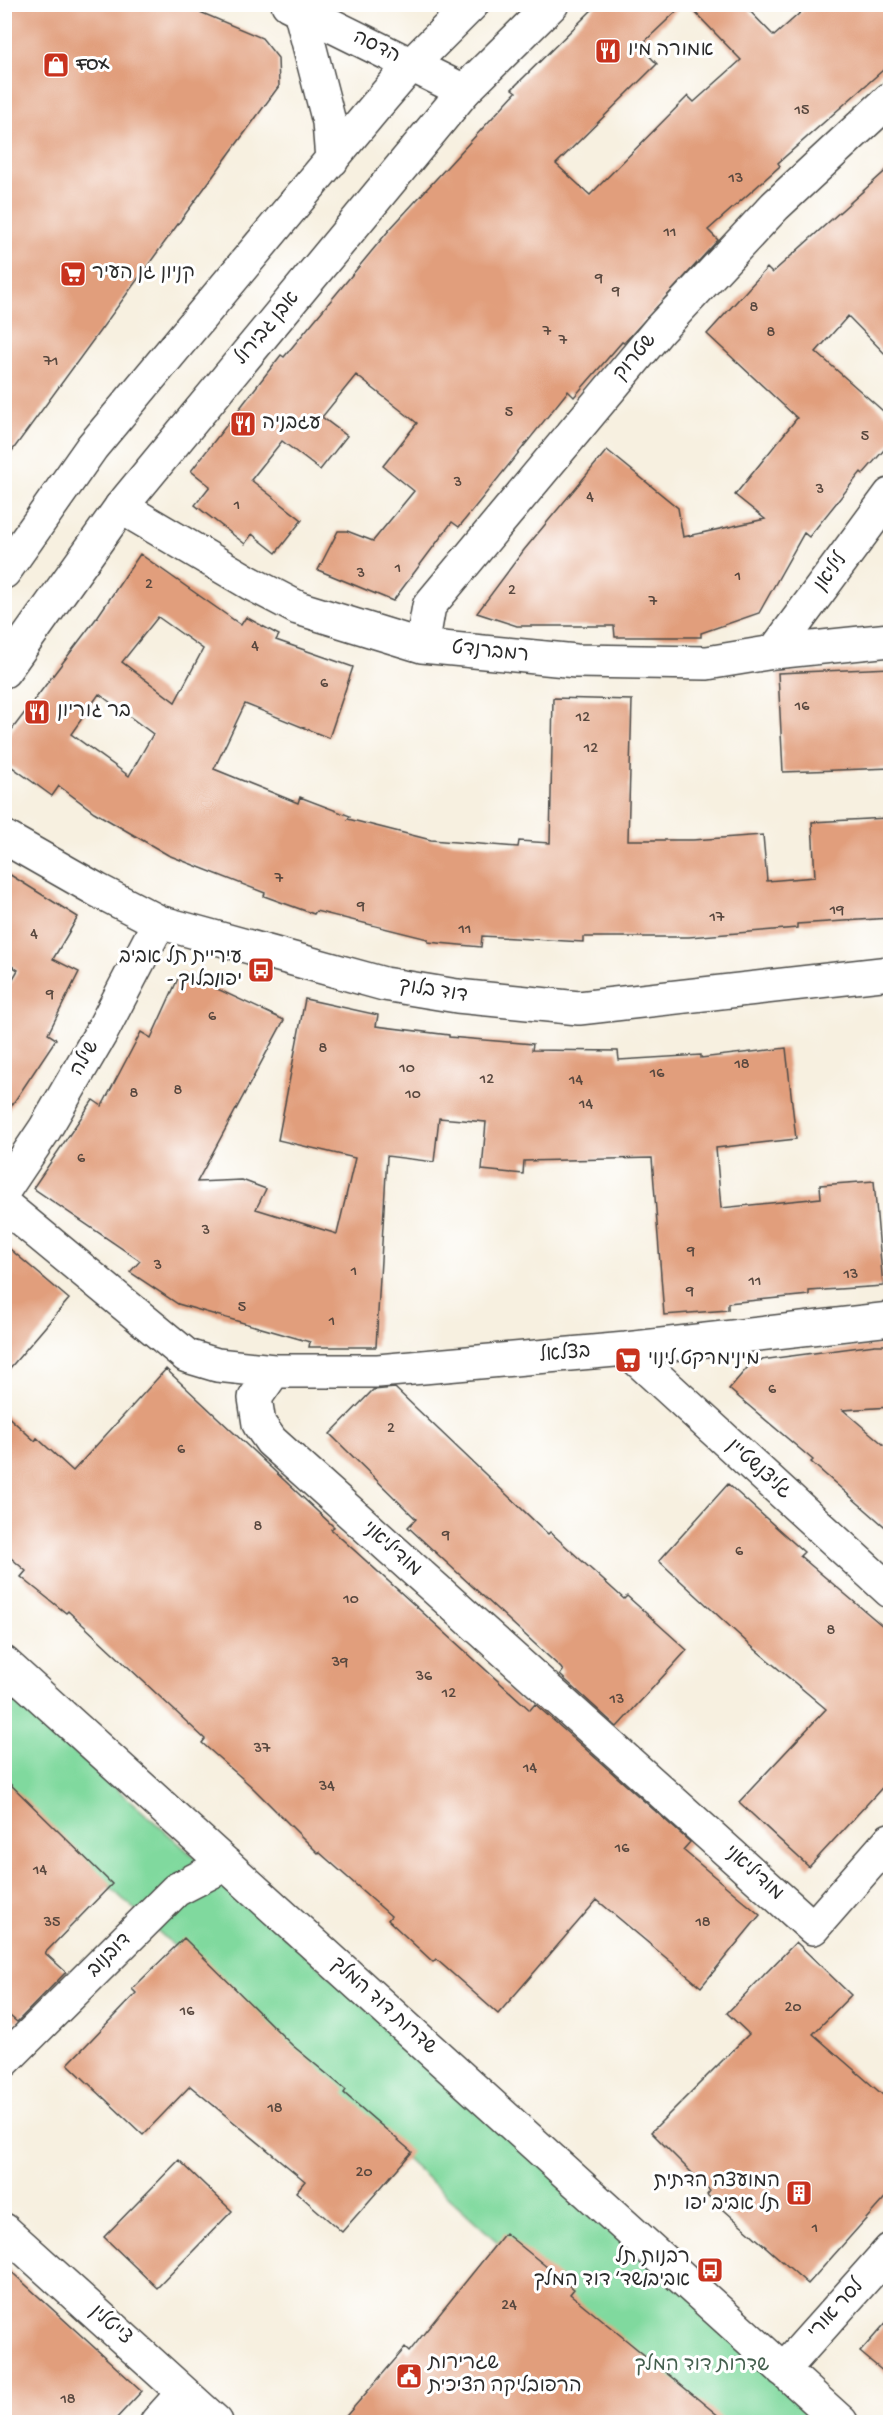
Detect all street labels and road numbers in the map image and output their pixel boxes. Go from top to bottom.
street label: הדסה [349,27,403,69]
street label: אבן גבירול [229,286,305,370]
street label: שטרוק [610,330,662,386]
street label: ליליאן [809,548,854,596]
street label: רמברנדט [450,637,530,669]
street label: דוד בלוך [397,973,469,1009]
street label: שילה [65,1036,105,1081]
street label: בצלאל [538,1339,592,1369]
street label: גליצנשטיין [721,1433,796,1505]
street label: מודיליאני [357,1516,427,1582]
street label: מודיליאני [719,1840,789,1906]
street label: דובנוב [83,1929,137,1983]
street label: שדרות דוד המלך [325,1952,442,2061]
street label: לסר אורי [803,2273,870,2344]
street label: צייטלין [84,2300,137,2351]

